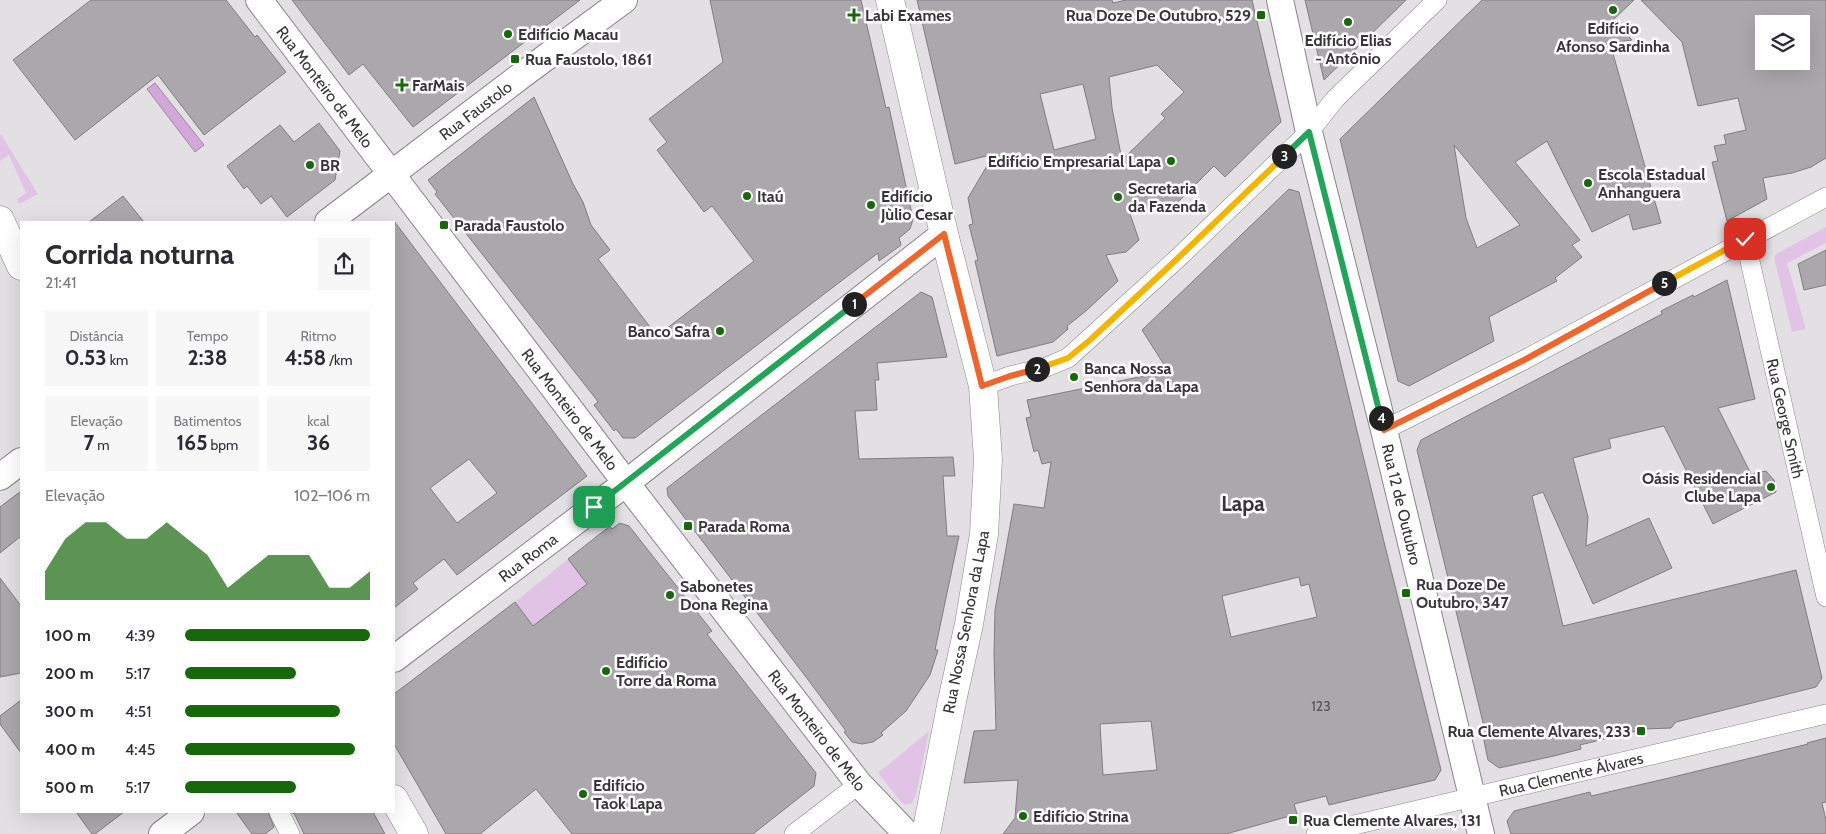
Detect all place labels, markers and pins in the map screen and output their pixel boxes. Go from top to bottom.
marker: Edifício Afonso Sardinha [1607,4,1619,16]
place label: Labi Exames [865,6,952,25]
place label: Rua Doze De Outubro, 529 [1066,6,1251,25]
marker: Labi Exames [847,8,861,22]
marker: Rua Doze De Outubro, 529 [1255,9,1267,21]
marker: Edifício Elias - Antônio [1342,16,1354,28]
place label: Edifício Afonso Sardinha [1556,19,1670,56]
place label: Edifício Macau [518,25,618,44]
marker: Edifício Macau [502,28,514,40]
place label: Edifício Elias - Antônio [1304,31,1392,68]
place label: Rua Faustolo, 1861 [525,50,652,69]
marker: Rua Faustolo, 1861 [509,53,521,65]
place label: FarMais [412,76,465,95]
marker: FarMais [396,79,408,91]
pin: 3 [1272,144,1296,168]
place label: Edifício Empresarial Lapa [988,152,1161,171]
marker: Edifício Empresarial Lapa [1165,155,1177,167]
place label: BR [320,156,340,175]
marker: BR [304,159,316,171]
place label: Escola Estadual Anhanguera [1598,165,1705,202]
marker: Escola Estadual Anhanguera [1582,177,1594,189]
place label: Secretaria da Fazenda [1128,179,1206,216]
place label: Itaú [757,187,784,206]
place label: Edifício Jùlio Cesar [880,187,953,224]
marker: Itaú [741,190,753,202]
marker: Secretaria da Fazenda [1112,191,1124,203]
marker: Edifício Jùlio Cesar [865,199,877,211]
place label: Parada Faustolo [454,216,564,235]
pin [1724,218,1766,260]
marker: Parada Faustolo [438,219,450,231]
pin: 5 [1652,270,1676,296]
pin: 1 [842,292,866,316]
place label: Banco Safra [628,322,710,341]
marker: Banco Safra [714,325,726,337]
pin: 2 [1024,356,1050,382]
place label: Banca Nossa Senhora da Lapa [1084,359,1199,396]
marker: Banca Nossa Senhora da Lapa [1068,371,1080,383]
pin: 4 [1368,406,1394,430]
place label: Oásis Residencial Clube Lapa [1642,469,1761,506]
marker: Oásis Residencial Clube Lapa [1765,481,1777,493]
pin [573,486,615,528]
place label: Parada Roma [698,517,790,536]
marker: Parada Roma [682,520,694,532]
place label: Rua Doze De Outubro, 347 [1416,575,1510,612]
place label: Sabonetes Dona Regina [680,577,768,614]
marker: Rua Doze De Outubro, 347 [1400,587,1412,599]
marker: Sabonetes Dona Regina [664,589,676,601]
place label: Edifício Torre da Roma [616,653,717,690]
marker: Edifício Torre da Roma [600,665,612,677]
place label: Rua Clemente Alvares, 233 [1447,722,1631,741]
marker: Rua Clemente Alvares, 233 [1635,725,1647,737]
place label: Edifício Taok Lapa [593,776,663,813]
marker: Edifício Taok Lapa [577,788,589,800]
place label: Edifício Strina [1033,807,1129,826]
marker: Edifício Strina [1017,810,1029,822]
place label: Rua Clemente Alvares, 131 [1303,811,1481,830]
marker: Rua Clemente Alvares, 131 [1287,814,1299,826]

